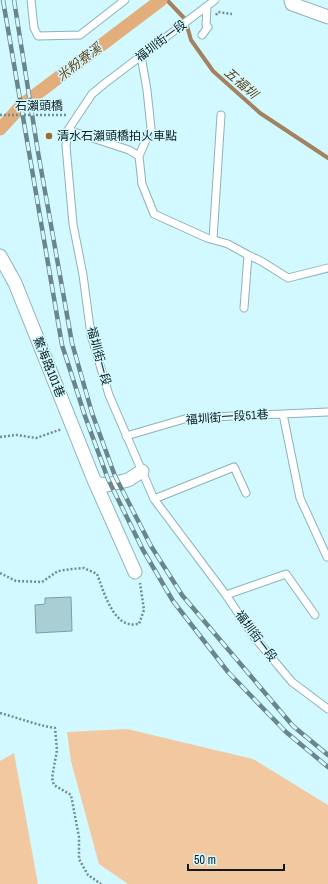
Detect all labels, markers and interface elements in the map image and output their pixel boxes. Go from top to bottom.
street label: 福圳街一段 [132,17,190,65]
water label: 米粉寮溪 [53,38,106,84]
water label: 五福圳 [221,64,263,104]
street label: 石瀨頭橋 [15,98,63,114]
place label: 清水石瀨頭橋拍火車點 [57,128,177,144]
marker: 清水石瀨頭橋拍火車點 [44,131,54,141]
street label: 福圳街一段 [84,325,114,387]
street label: 鰲海路101巷 [30,334,68,400]
street label: 福圳街一段51巷 [185,406,269,428]
street label: 福圳街一段 [232,607,280,665]
scale bar [188,846,284,872]
text: 50 m [194,852,216,868]

